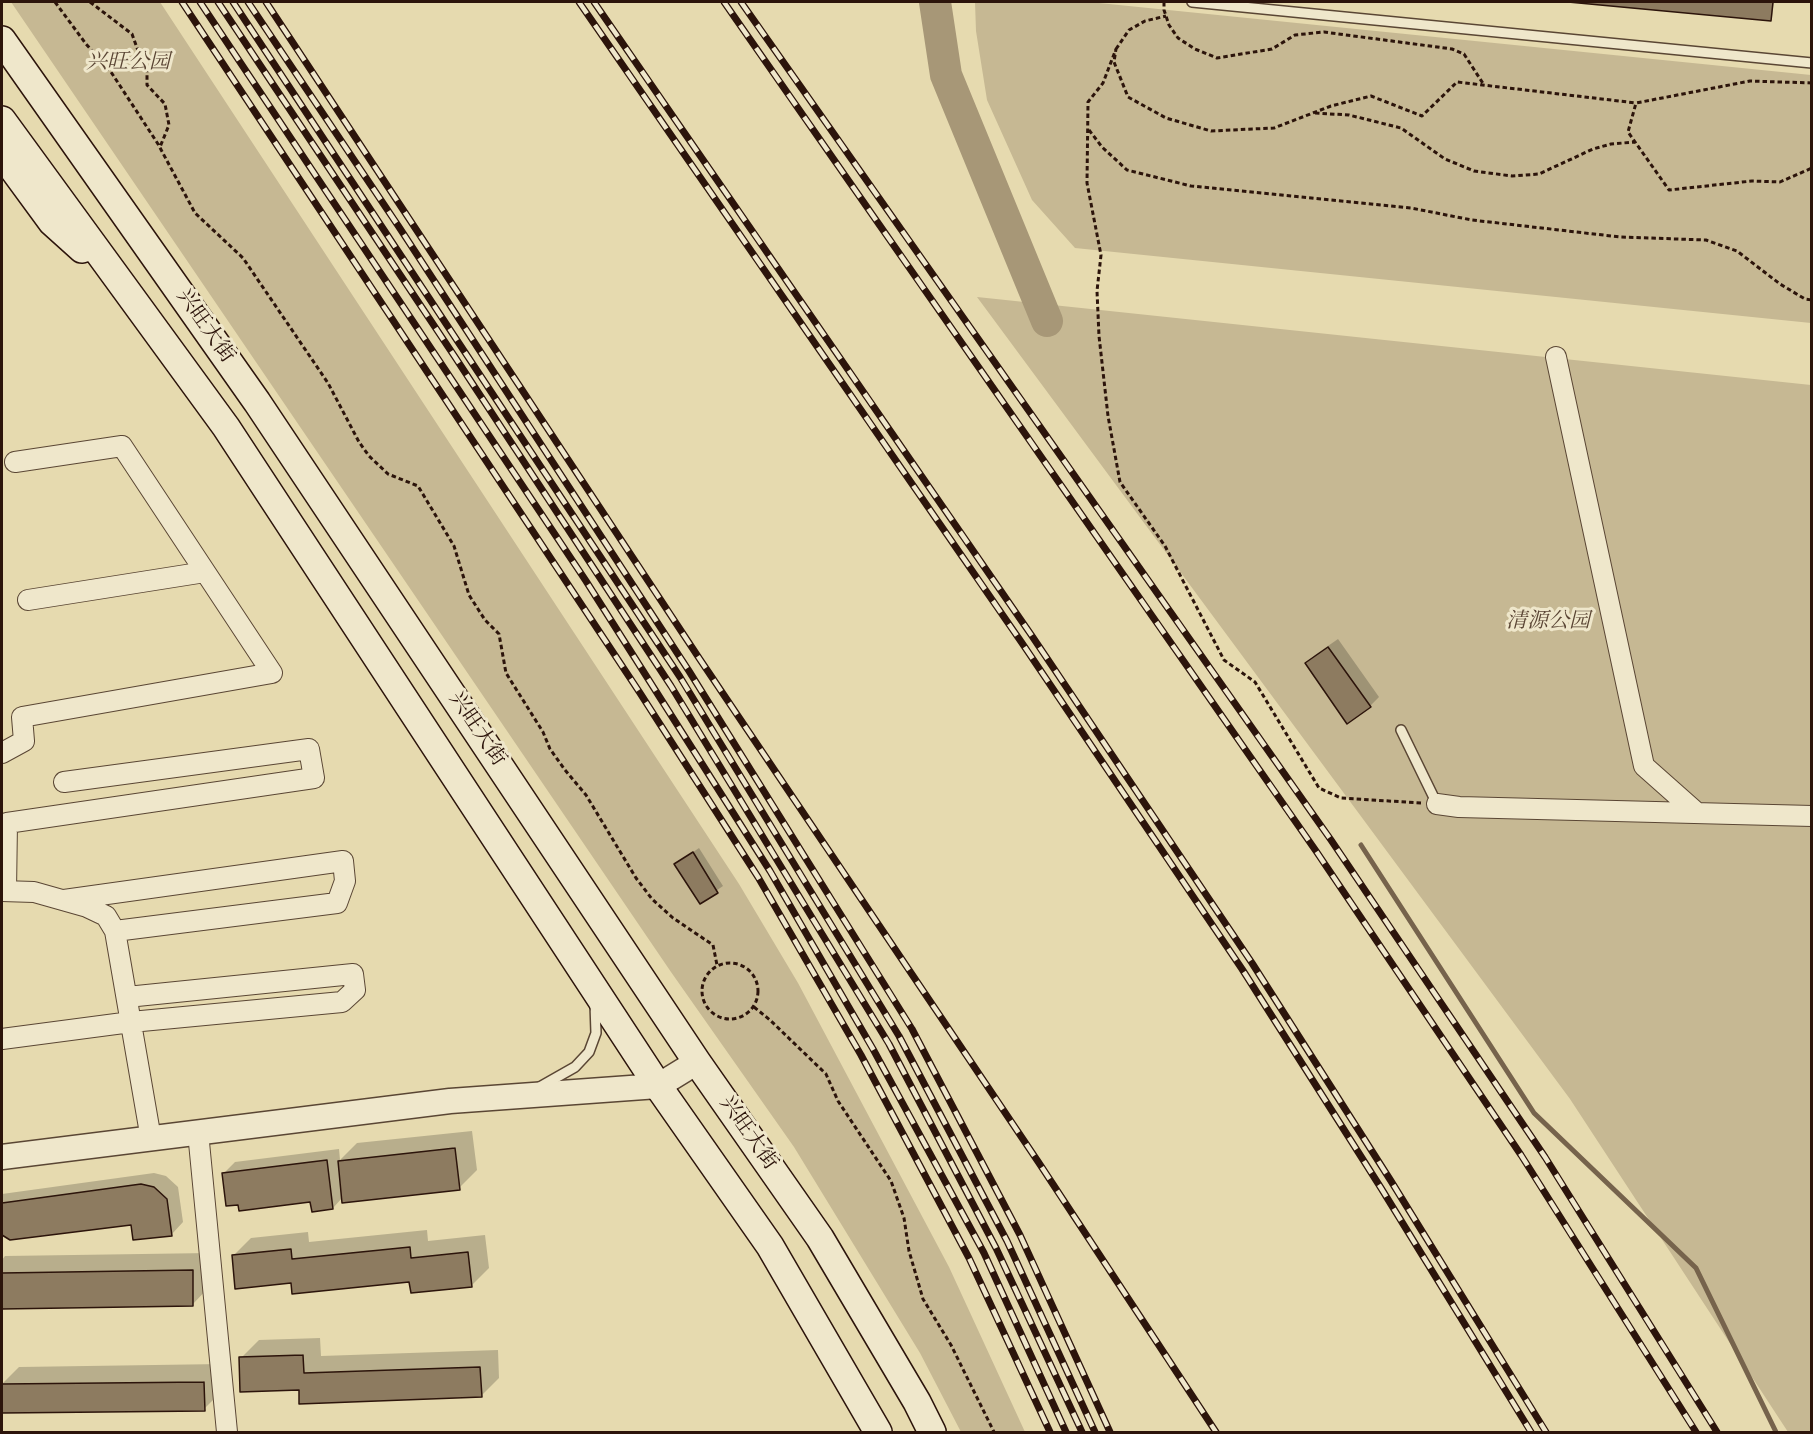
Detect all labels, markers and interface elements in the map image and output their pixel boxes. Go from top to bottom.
park label: 兴旺公园 [86,51,170,77]
street label: 兴旺大街 [170,285,238,369]
park label: 清源公园 [1506,610,1590,636]
street label: 兴旺大街 [442,688,510,772]
street label: 兴旺大街 [713,1092,781,1176]

